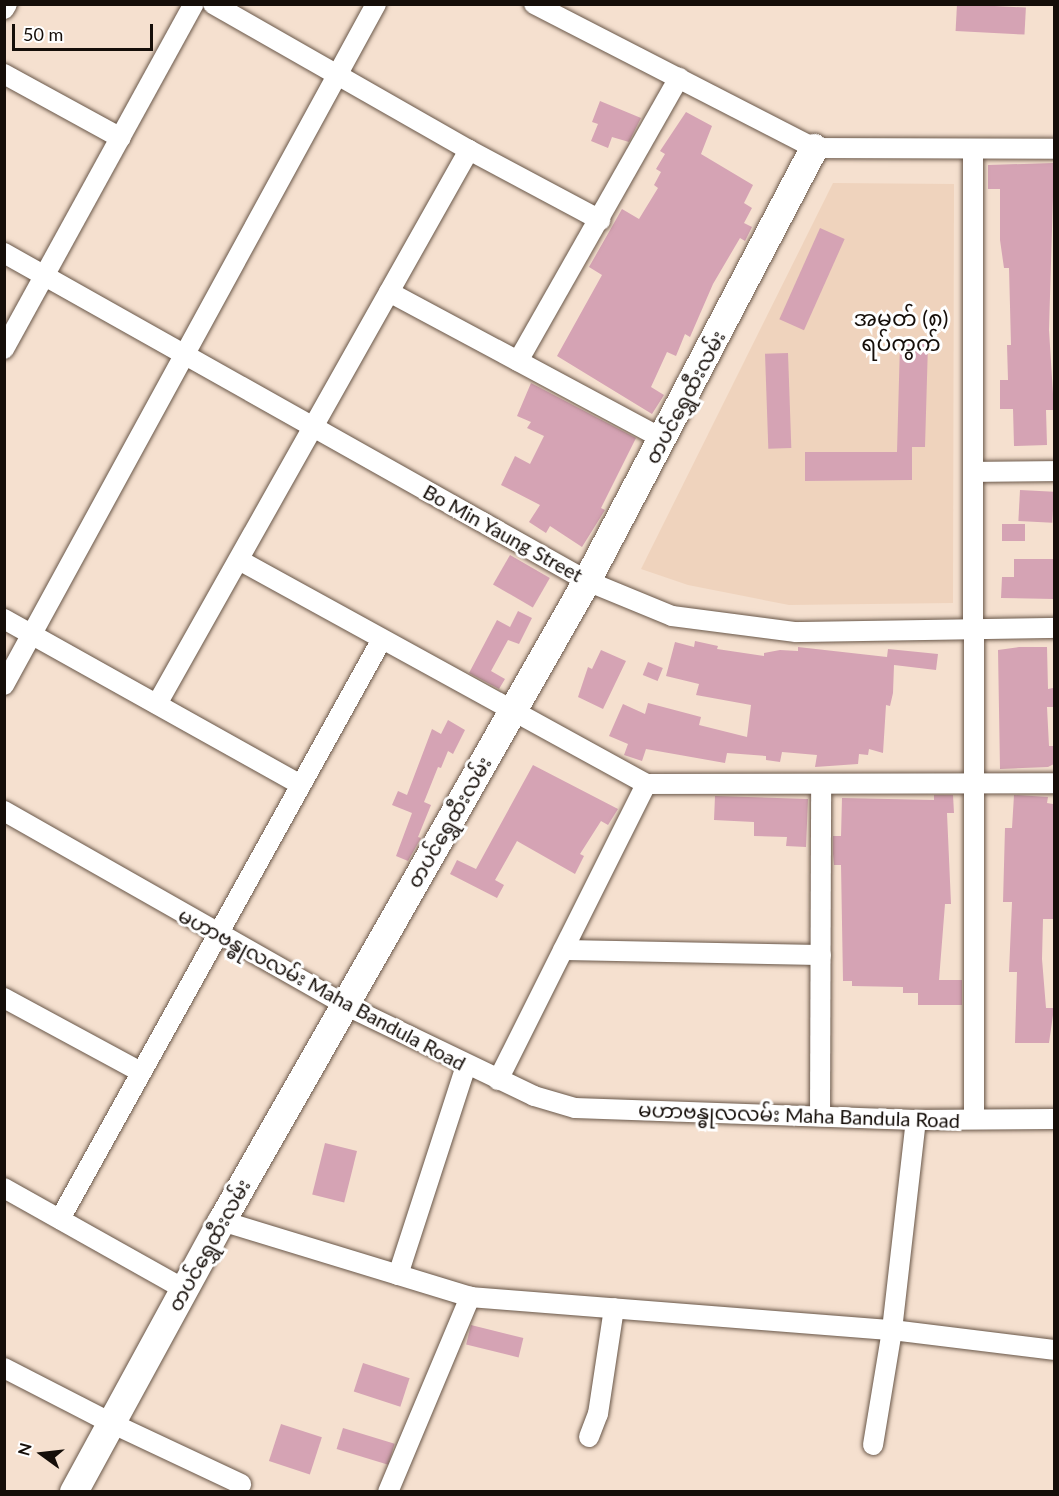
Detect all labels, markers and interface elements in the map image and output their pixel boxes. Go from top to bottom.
scale bar [15,12,156,50]
text: 50 m [23,23,63,45]
district label: အမှတ် (၈) ရပ်ကွက် [854,304,948,356]
street label: တပင်ရွှေထီးလမ်း [640,326,730,468]
street label: Bo Min Yaung Street [419,479,587,587]
street label: တပင်ရွှေထီးလမ်း [402,752,496,892]
street label: မဟာဗန္ဓုလလမ်း Maha Bandula Road [174,903,470,1075]
street label: မဟာဗန္ဓုလလမ်း Maha Bandula Road [638,1097,960,1133]
street label: တပင်ရွှေထီးလမ်း [163,1175,255,1315]
north arrow [12,1424,72,1484]
text: N [13,1441,35,1458]

